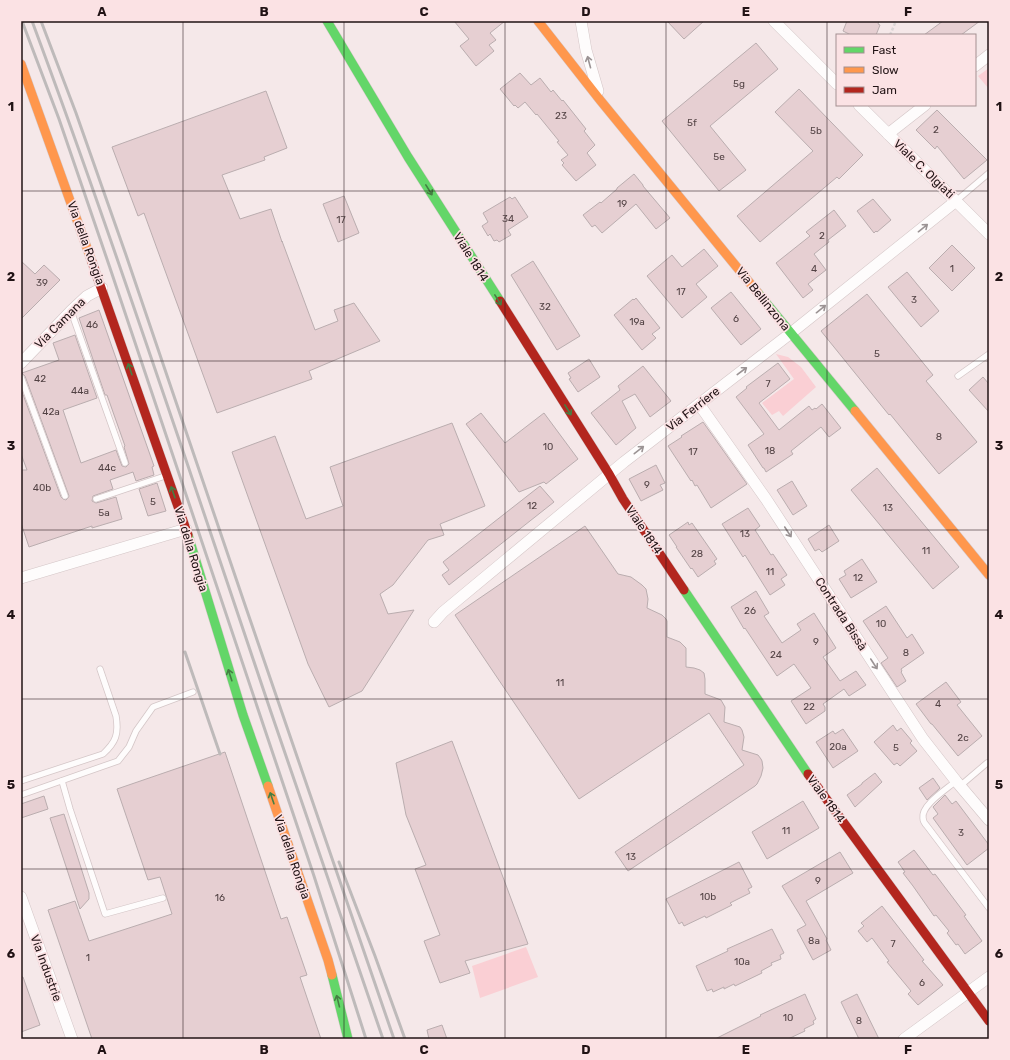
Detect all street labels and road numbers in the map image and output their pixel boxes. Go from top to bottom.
street label: Viale C. Olgiati [891,137,957,202]
street label: Via della Rongia [64,199,108,287]
street label: Viale 1814 [450,230,492,285]
street label: Via Bellinzona [733,264,793,334]
street label: Via Camana [32,295,88,351]
street label: Via Ferriere [664,384,723,434]
street label: Viale 1814 [623,503,666,557]
street label: Via della Rongia [171,505,211,593]
street label: Contrada Bissà [812,575,870,653]
street label: Viale 1814 [804,773,848,826]
street label: Via della Rongia [271,813,313,901]
street label: Via Industrie [27,933,65,1004]

